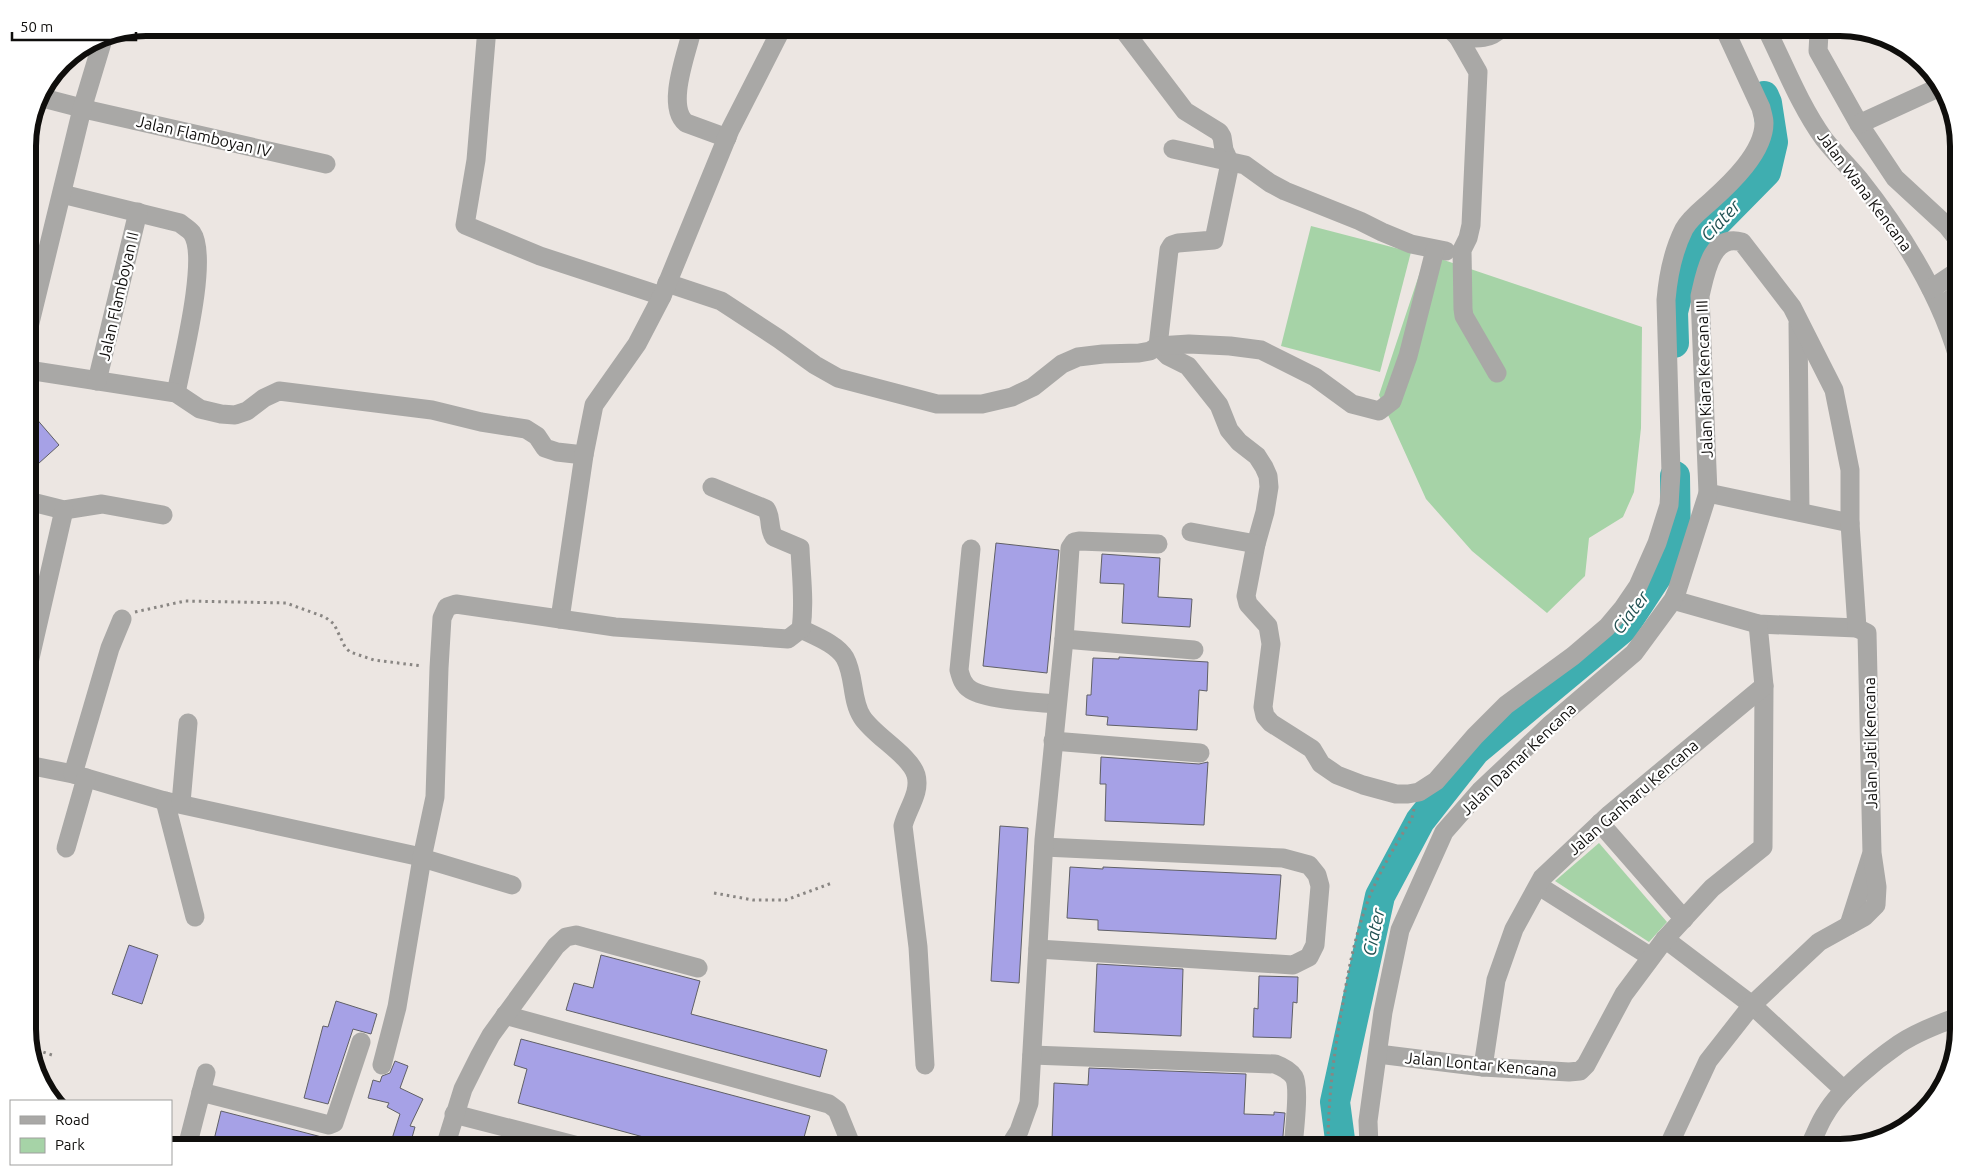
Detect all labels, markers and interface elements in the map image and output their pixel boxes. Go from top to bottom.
scale bar [12,10,136,42]
text: 50 m [20,18,53,35]
street label: Jalan Flamboyan IV [135,112,273,160]
street label: Jalan Wana Kencana [1814,127,1916,255]
water label: Ciater [1696,195,1745,245]
street label: Jalan Flamboyan II [94,230,142,362]
street label: Jalan Kiara Kencana III [1692,300,1716,458]
water label: Ciater [1607,586,1653,637]
street label: Jalan Jati Kencana [1860,677,1880,809]
street label: Jalan Damar Kencana [1457,699,1579,819]
street label: Jalan Ganharu Kencana [1564,736,1702,858]
water label: Ciater [1358,905,1388,958]
street label: Jalan Lontar Kencana [1404,1048,1558,1080]
legend [10,1100,172,1165]
text: Road [55,1111,90,1128]
text: Park [55,1136,85,1153]

